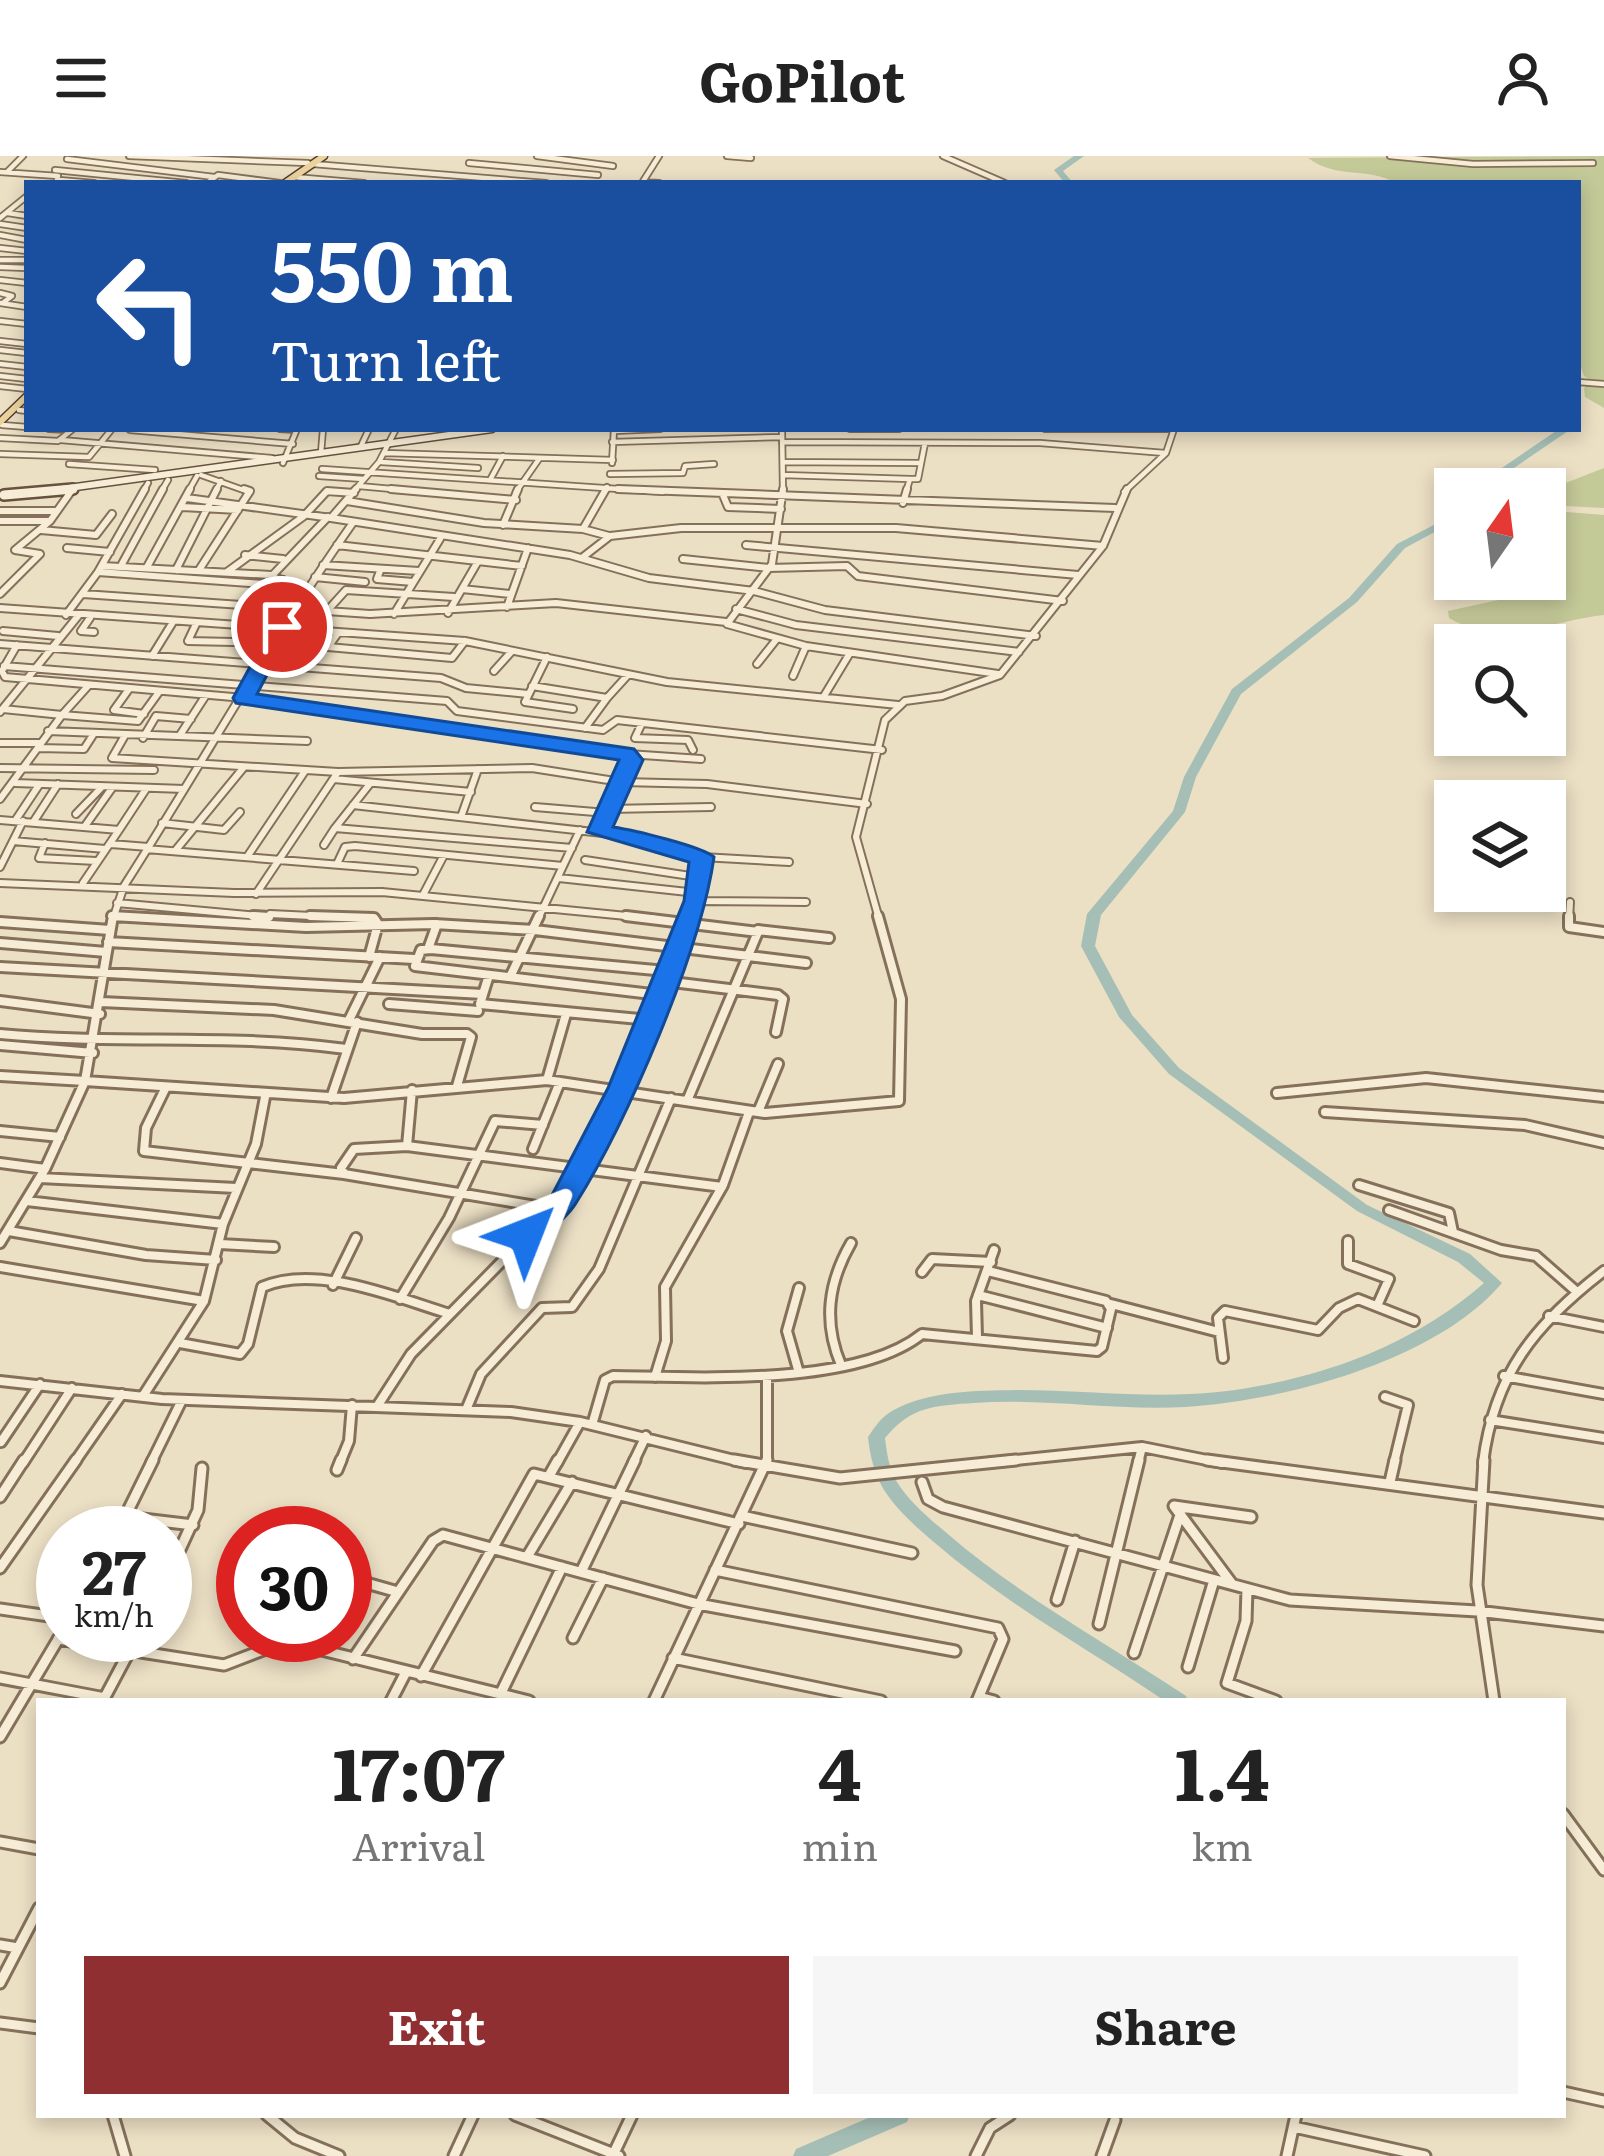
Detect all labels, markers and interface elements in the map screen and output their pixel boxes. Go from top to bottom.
text: GoPilot [699,38,905,119]
icon: menu [48,45,114,111]
icon: person [1490,45,1556,111]
text: 550 m [270,203,514,328]
icon: left [72,228,228,384]
text: Turn left [270,317,501,398]
north arrow [1434,468,1566,600]
map controls [1434,468,1566,912]
pin [231,576,333,678]
icon: arrive [249,594,315,660]
button: search [1434,624,1566,756]
button: layers [1434,780,1566,912]
position arrow [463,1172,589,1298]
speed limit sign: 30 [216,1506,372,1662]
text: 27 [82,1524,146,1613]
text: km/h [74,1592,154,1636]
text: 17:07 [333,1716,505,1823]
text: 4 [818,1716,861,1823]
text: 1.4 [1175,1716,1269,1823]
text: Arrival [352,1815,485,1873]
text: min [801,1815,878,1873]
text: km [1191,1815,1253,1873]
button: Exit [84,1956,789,2094]
button: Share [813,1956,1518,2094]

